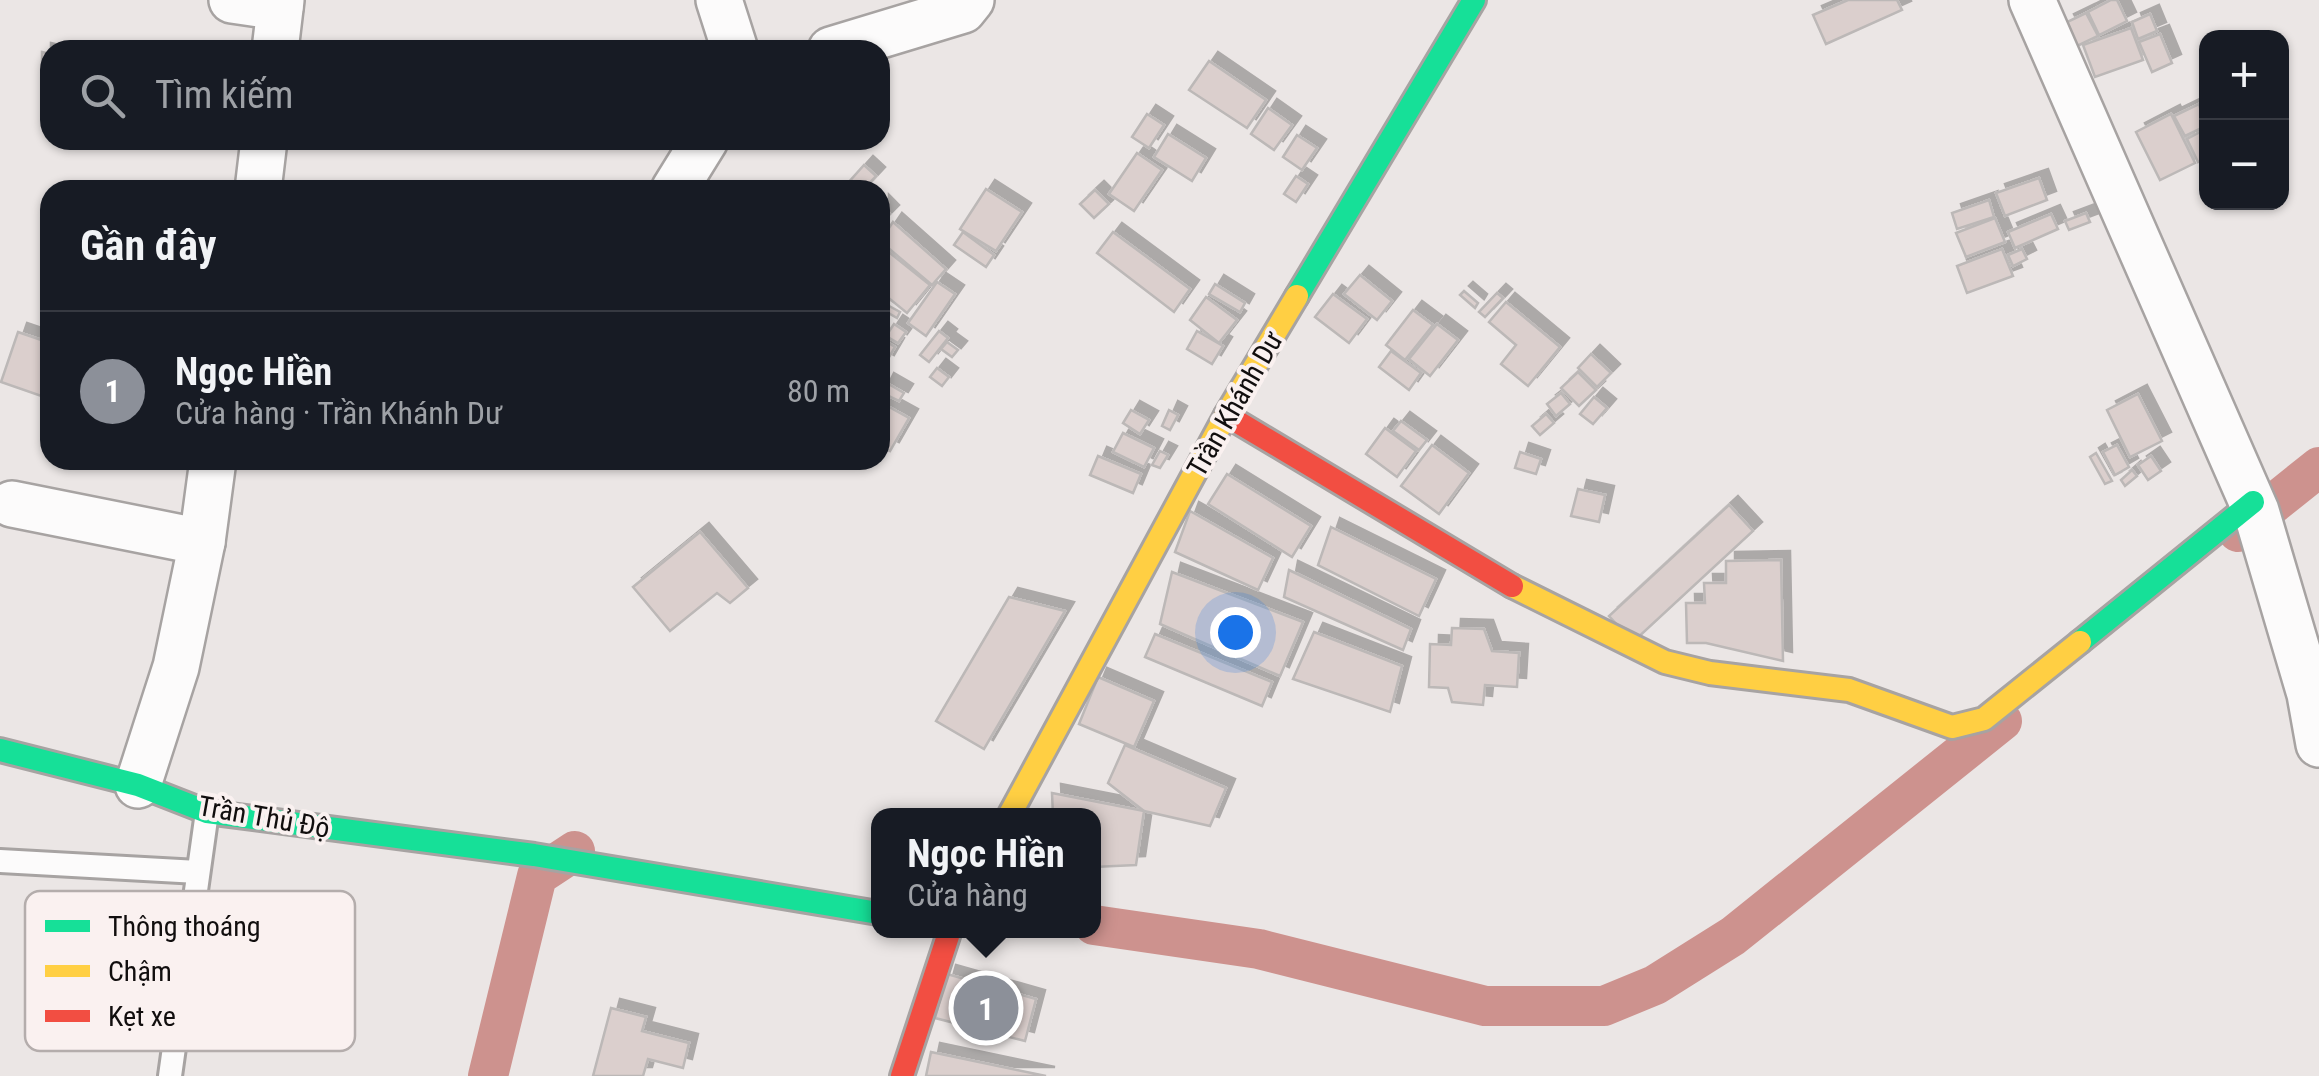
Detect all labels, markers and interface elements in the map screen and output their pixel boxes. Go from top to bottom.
map controls [2199,30,2289,210]
button: + [2199,30,2289,120]
search box [40,40,890,150]
icon: search [75,68,130,123]
text: Tìm kiếm [155,73,293,117]
button: − [2199,120,2289,210]
text: Gần đây [80,221,217,270]
street label: Trần Khánh Dư [1180,325,1290,482]
text: Ngọc Hiền [175,350,332,394]
text: 1 [104,372,121,410]
text: 80 m [787,372,850,410]
text: Cửa hàng · Trần Khánh Dư [175,394,503,432]
your location [1210,607,1261,658]
street label: Trần Thủ Độ [196,789,332,845]
popup [871,808,1101,938]
text: Ngọc Hiền [907,832,1065,876]
text: Cửa hàng [907,876,1028,914]
legend [25,891,355,1051]
text: Thông thoáng [108,910,261,943]
text: Chậm [108,955,172,988]
pin: 1 [954,970,1018,1046]
text: Kẹt xe [108,1000,176,1033]

